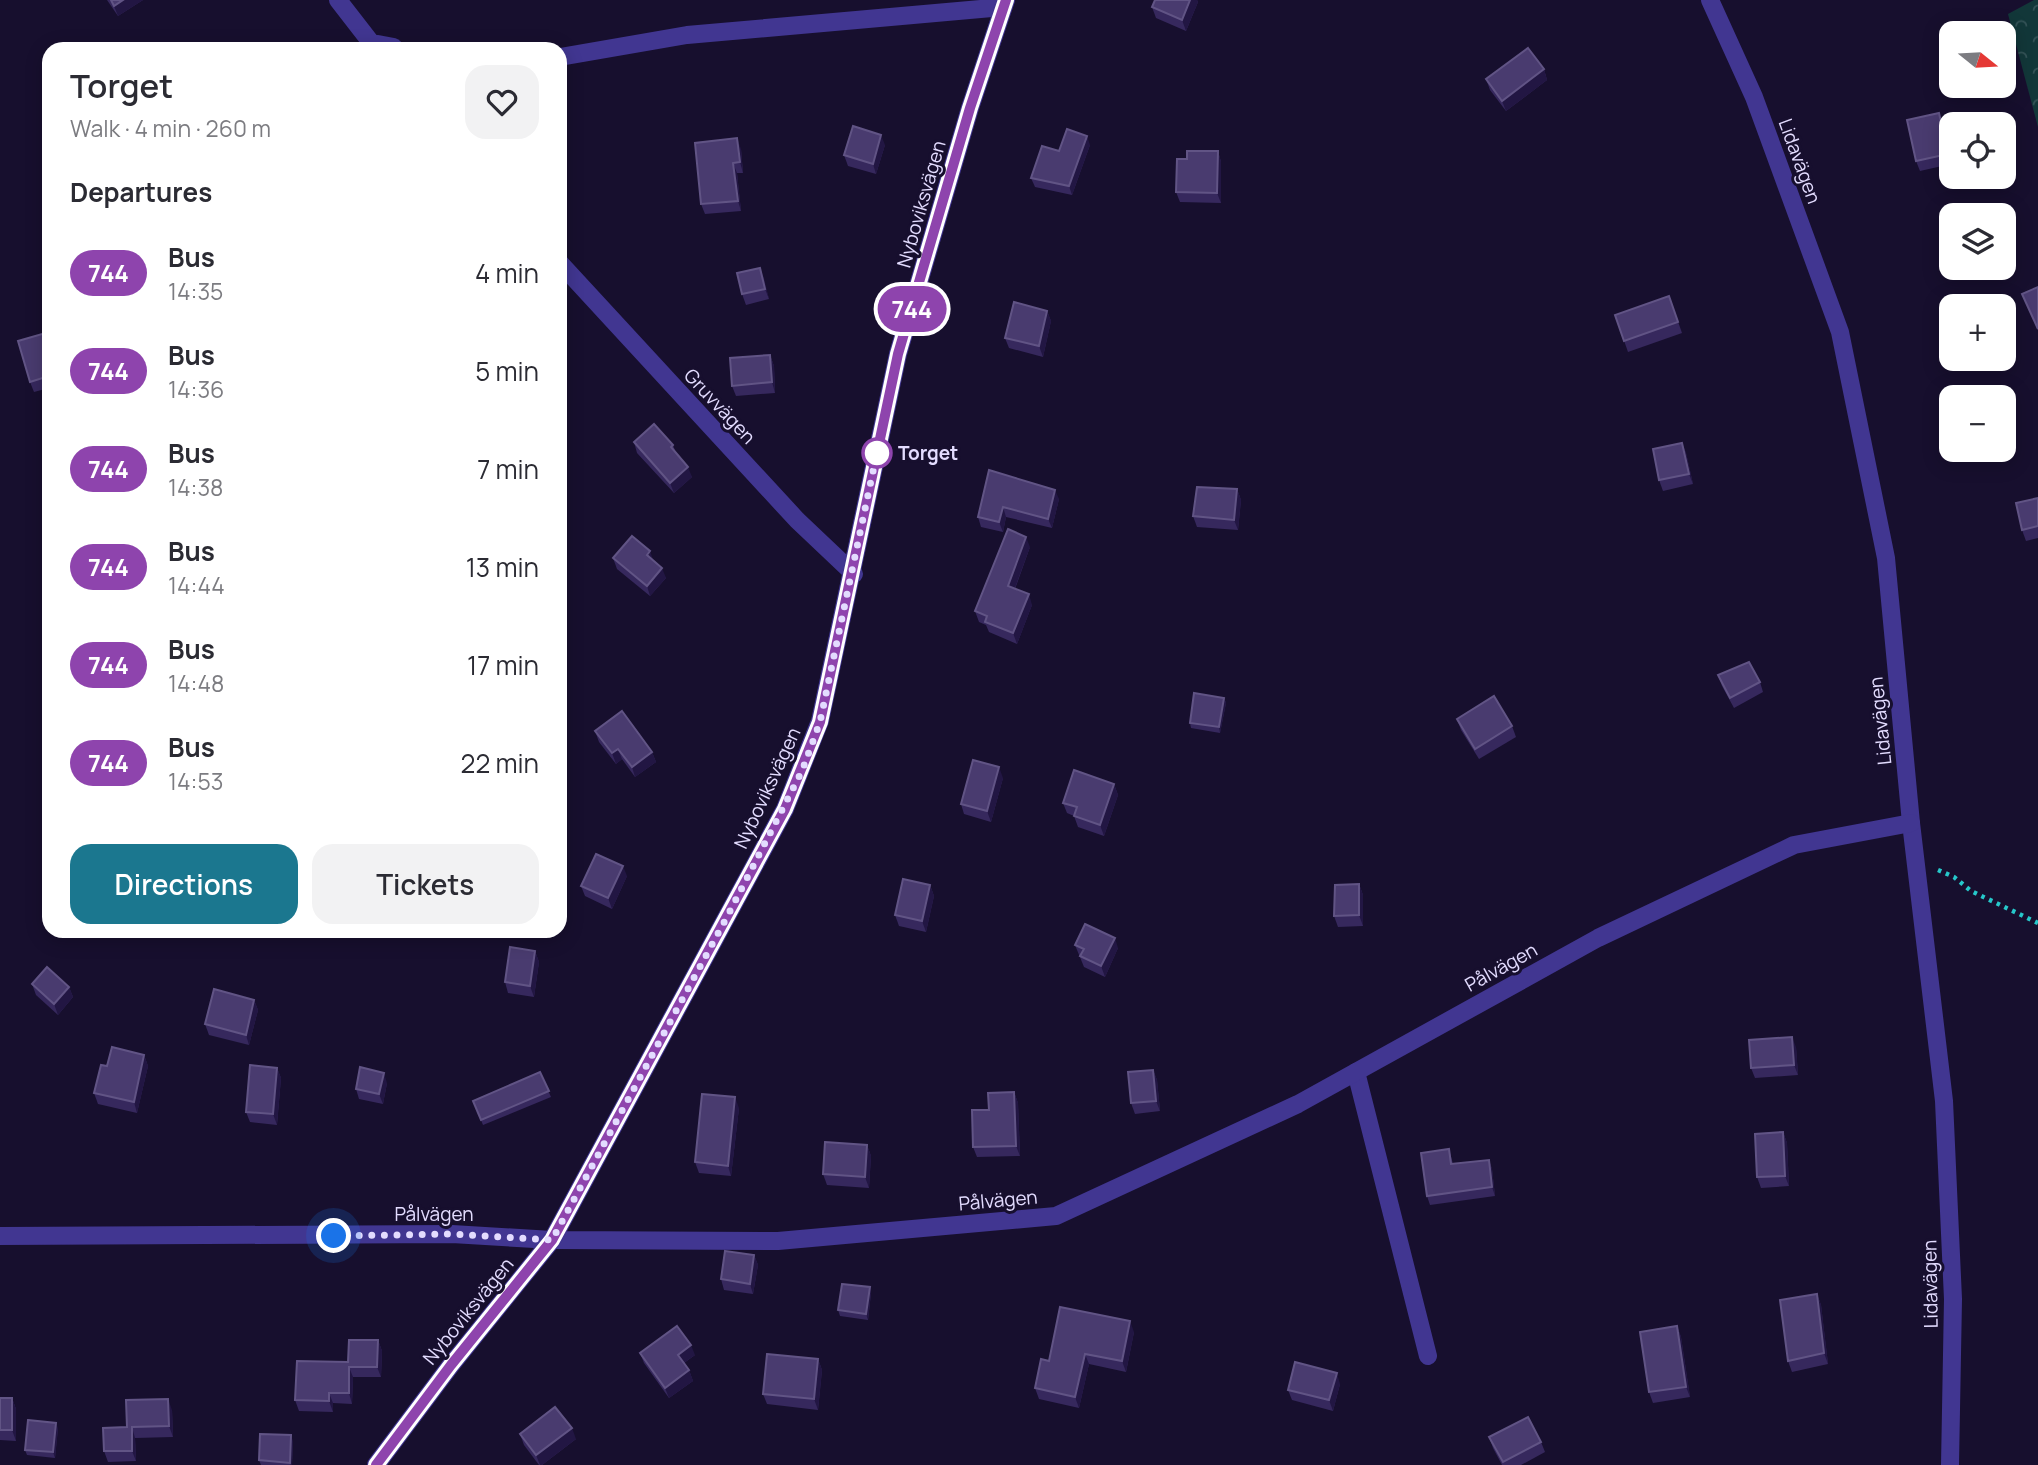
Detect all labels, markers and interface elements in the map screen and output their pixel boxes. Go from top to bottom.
north arrow [1939,21,2016,98]
map controls [1939,21,2016,462]
text: Torget [70,63,173,108]
button: heart [465,65,539,139]
text: Walk · 4 min · 260 m [70,112,271,144]
button: locate [1939,112,2016,189]
street label: Lidavägen [1773,115,1827,207]
street label: Nyboviksvägen [890,137,952,271]
text: Departures [70,174,212,210]
button: layers [1939,203,2016,280]
text: Bus [168,239,215,275]
text: 4 min [475,255,539,291]
text: 744 [88,256,129,289]
text: 14:35 [168,275,223,307]
line badge: 744 [872,286,952,332]
text: 744 [892,292,932,325]
button: + [1939,294,2016,371]
text: Bus [168,337,215,373]
text: 5 min [475,353,539,389]
text: 744 [88,354,129,387]
street label: Gruvvägen [678,363,762,449]
text: 14:36 [168,373,224,405]
button: − [1939,385,2016,462]
text: Bus [168,435,215,471]
marker: Torget [862,438,892,468]
place label: Torget [898,440,958,466]
text: 7 min [477,451,539,487]
text: 744 [88,452,129,485]
text: 14:38 [168,471,223,503]
text: Bus [168,533,215,569]
text: 13 min [466,549,539,585]
text: 744 [88,550,129,583]
text: 14:44 [168,569,225,601]
text: Bus [168,631,215,667]
text: 17 min [467,647,539,683]
text: 744 [88,648,129,681]
text: 14:48 [168,667,224,699]
street label: Lidavägen [1862,676,1898,766]
street label: Nyboviksvägen [728,723,806,853]
text: Bus [168,729,215,765]
text: 22 min [461,745,539,781]
text: 744 [88,746,129,779]
text: 14:53 [168,765,223,797]
button: Directions [70,844,298,924]
button: Tickets [312,844,539,924]
street label: Pålvägen [1460,936,1542,998]
street label: Pålvägen [958,1184,1038,1216]
street label: Pålvägen [394,1201,474,1227]
your location [316,1218,351,1253]
street label: Lidavägen [1916,1239,1944,1329]
street label: Nyboviksvägen [417,1252,519,1370]

